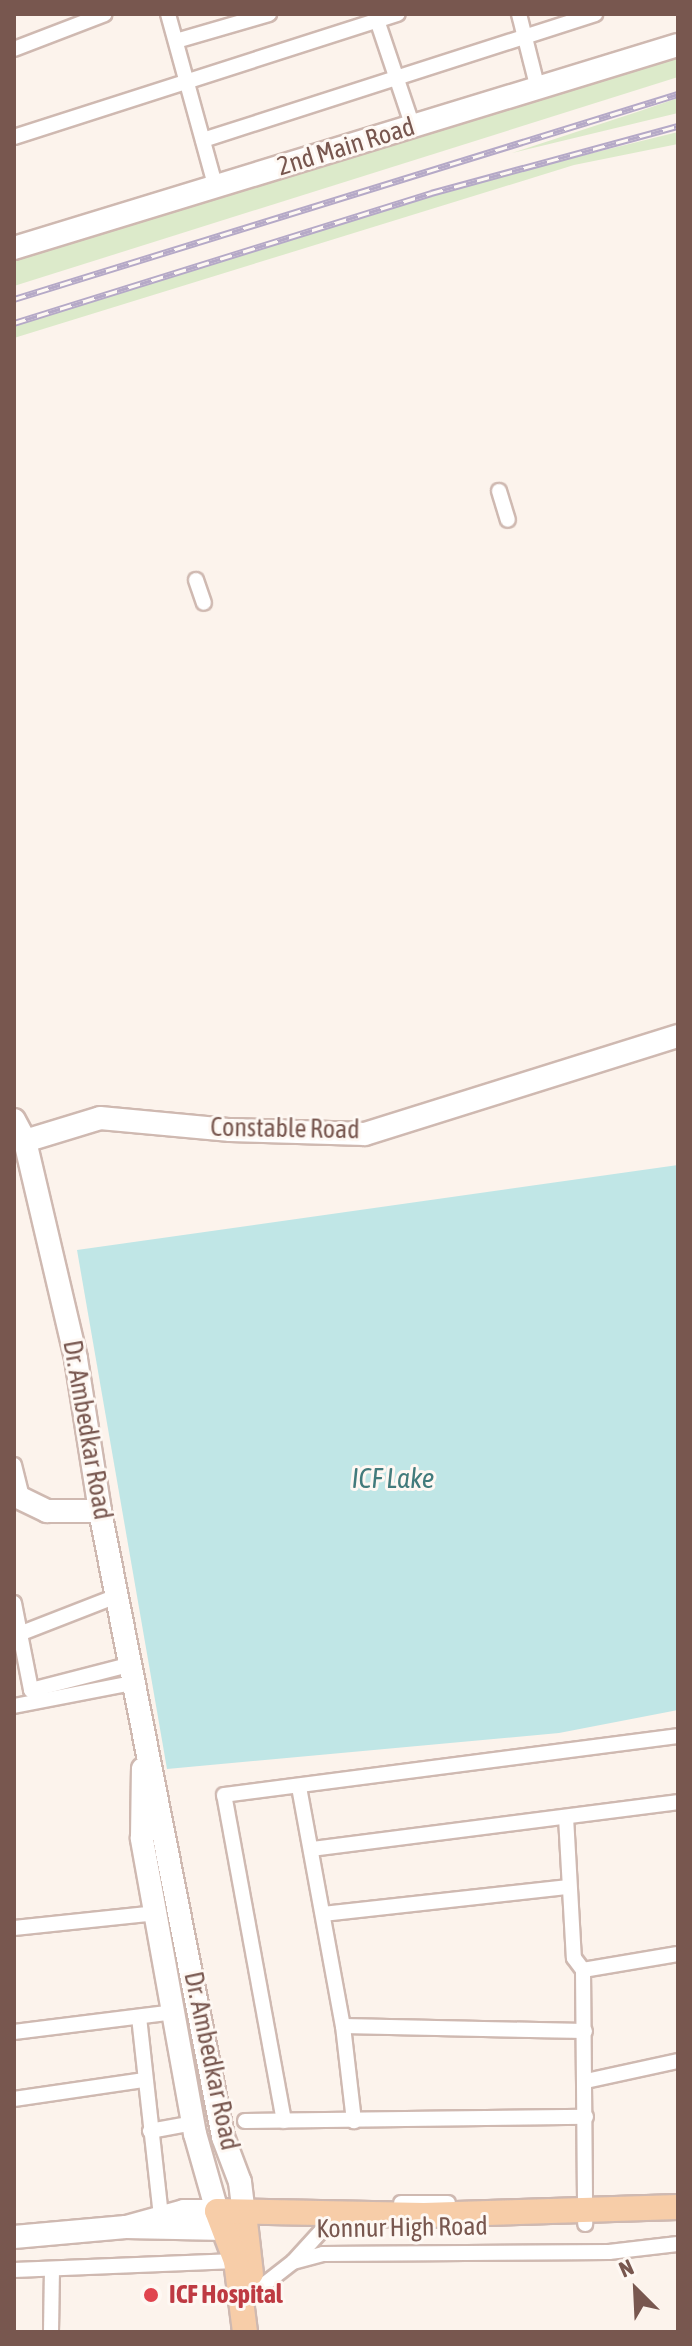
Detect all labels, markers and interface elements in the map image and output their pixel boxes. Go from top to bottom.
street label: 2nd Main Road [274,111,418,183]
street label: Constable Road [210,1112,360,1146]
street label: Dr. Ambedkar Road [56,1338,118,1522]
water label: ICF Lake [351,1461,435,1495]
street label: Dr. Ambedkar Road [177,1969,245,2153]
street label: Konnur High Road [316,2211,488,2245]
north arrow [596,2250,676,2330]
text: N [615,2254,637,2283]
place label: ICF Hospital [169,2279,283,2311]
marker: ICF Hospital [140,2284,162,2306]

